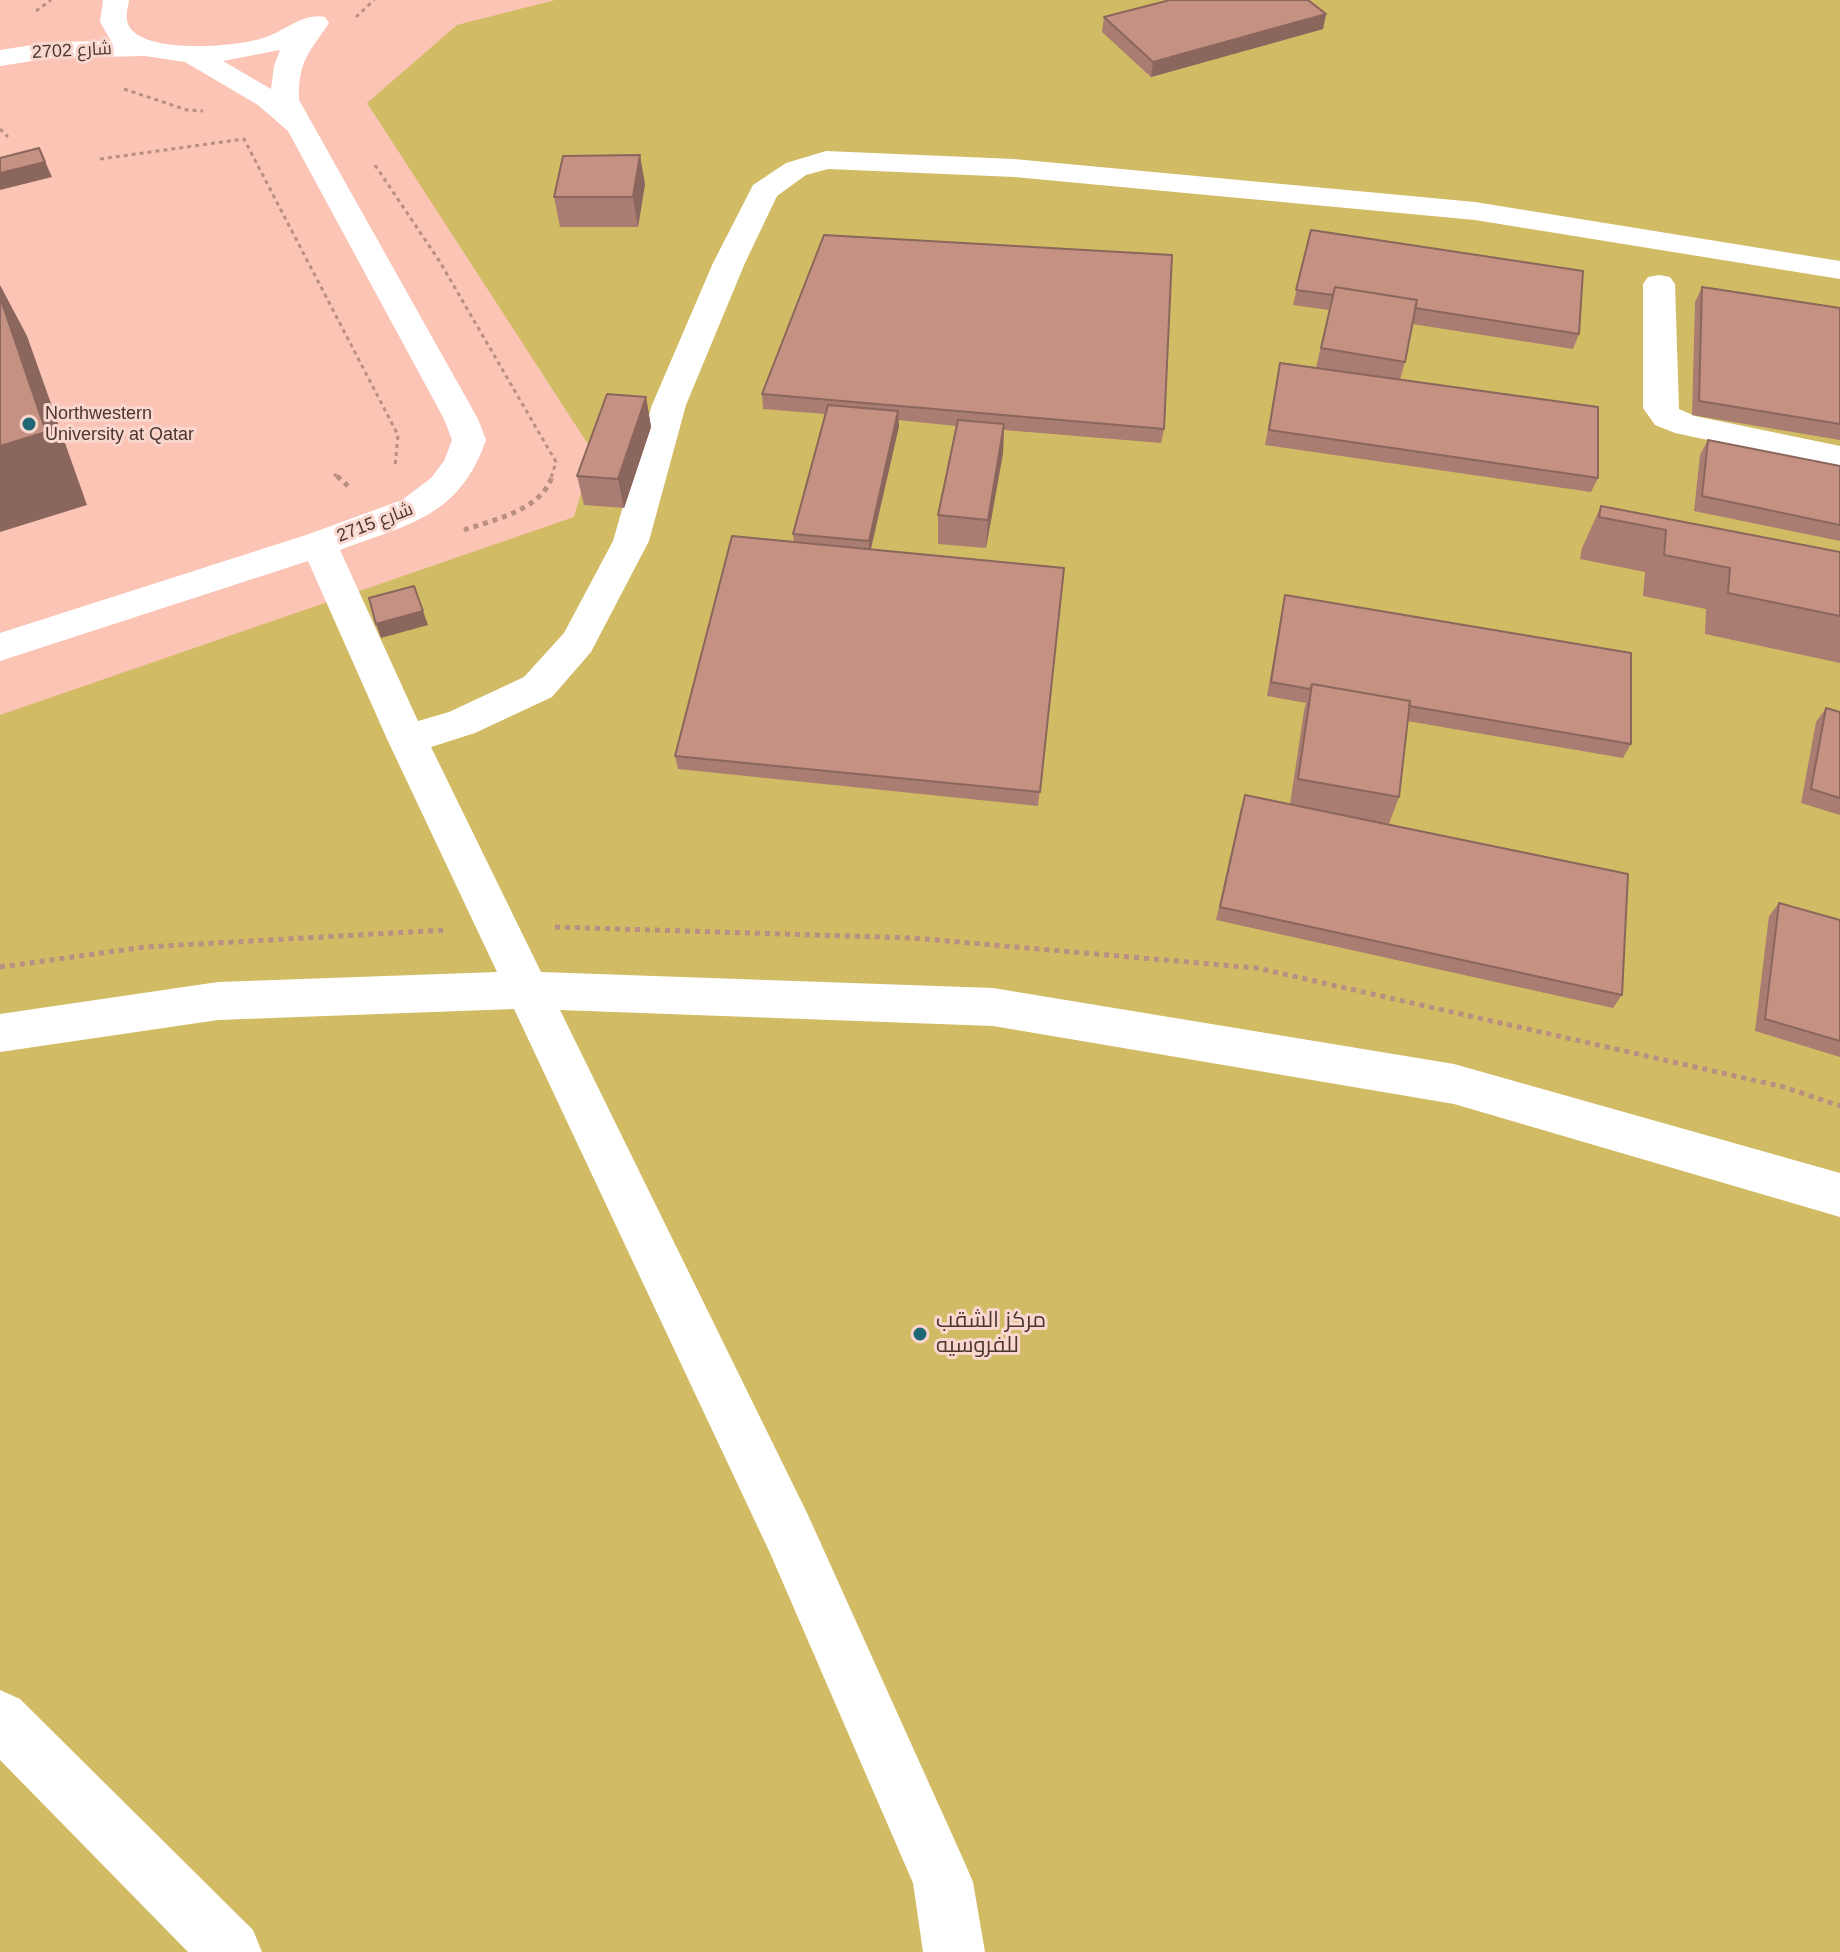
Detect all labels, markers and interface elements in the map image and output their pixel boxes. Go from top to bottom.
street label: شارع 2702 [32,38,112,64]
place label: Northwestern University at Qatar [45,403,194,446]
marker: Northwestern University at Qatar [20,415,38,433]
street label: شارع 2715 [334,499,416,547]
place label: مركز الشقب للفروسيه [936,1308,1046,1360]
marker: مركز الشقب للفروسيه [911,1325,929,1343]

